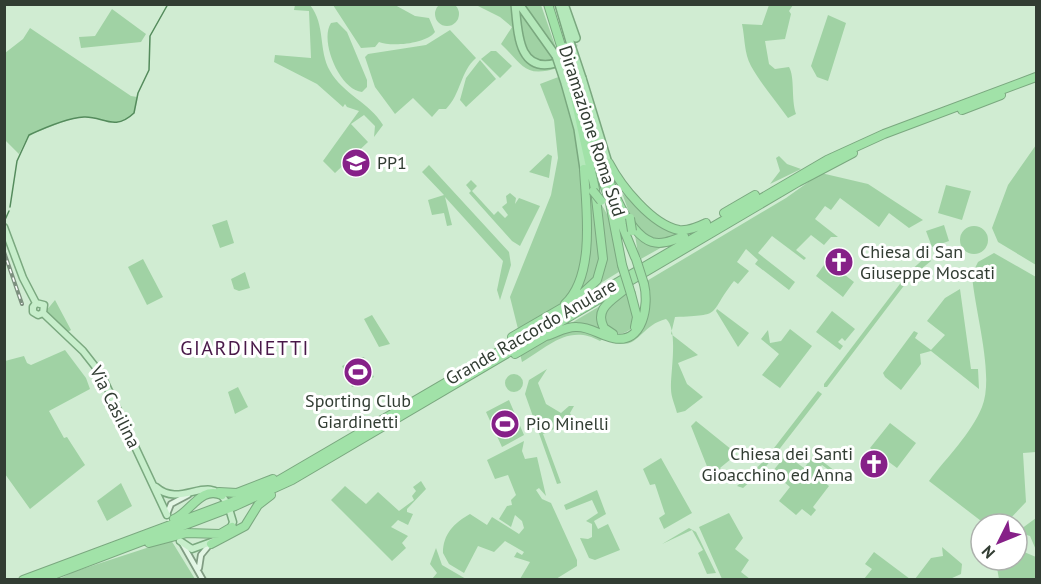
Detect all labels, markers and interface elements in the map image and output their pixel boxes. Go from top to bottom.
street label: Diramazione Roma Sud [554,43,631,219]
school or university icon: PP1 [340,147,372,179]
place label: PP1 [377,151,407,174]
place label: Chiesa di San Giuseppe Moscati [860,240,995,284]
church icon: Chiesa di San Giuseppe Moscati [823,246,855,278]
street label: Grande Raccordo Anulare [441,273,620,390]
district label: GIARDINETTI [180,335,310,361]
sports icon: Sporting Club Giardinetti [342,356,374,388]
street label: Via Casilina [85,361,146,452]
place label: Sporting Club Giardinetti [305,389,411,433]
sports icon: Pio Minelli [489,408,521,440]
place label: Pio Minelli [526,412,609,435]
place label: Chiesa dei Santi Gioacchino ed Anna [702,442,853,486]
church icon: Chiesa dei Santi Gioacchino ed Anna [858,448,890,480]
north arrow [969,512,1029,572]
text: N [977,542,999,563]

